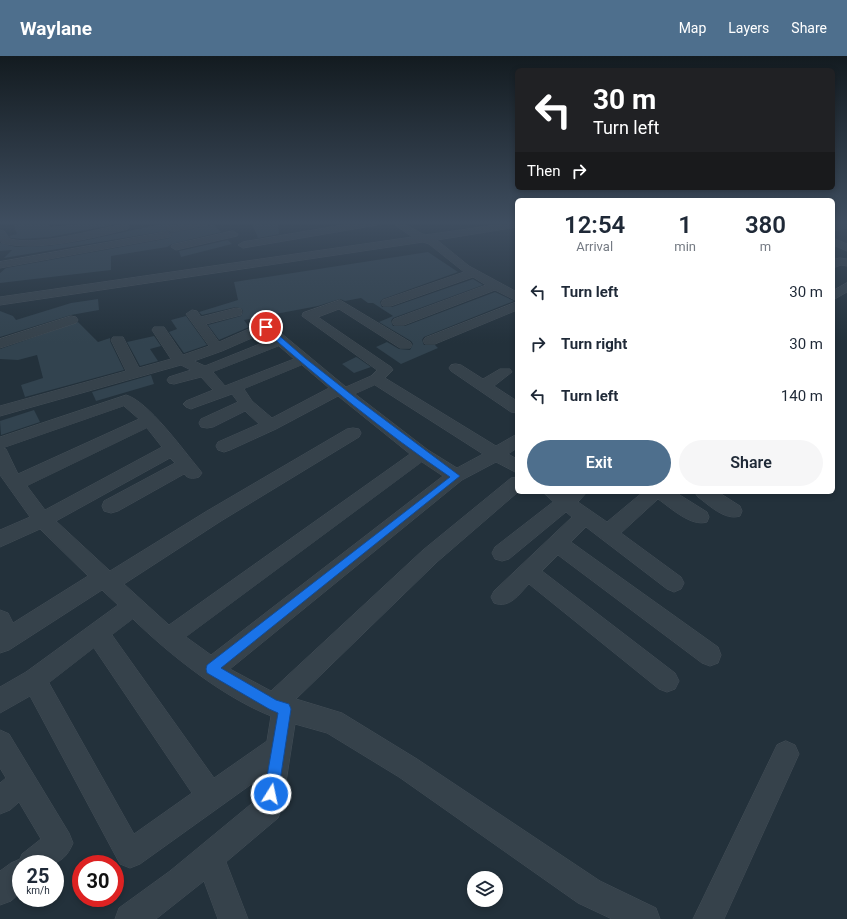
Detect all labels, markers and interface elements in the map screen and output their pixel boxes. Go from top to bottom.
text: Waylane [20,17,92,40]
text: Map [679,20,706,36]
text: Layers [728,20,769,36]
text: Share [791,20,827,36]
text: 30 m [593,83,656,116]
icon: left [527,84,579,136]
text: Turn left [593,117,659,138]
icon: right [568,160,590,182]
text: Then [527,162,560,180]
text: 12:54 [564,211,625,239]
text: 1 [678,211,692,239]
text: 380 [745,211,786,239]
text: Arrival [576,239,613,254]
text: min [674,239,696,254]
text: m [760,239,771,254]
icon: left [527,281,549,303]
text: Turn left [561,283,618,301]
text: 30 m [789,283,823,301]
pin [249,310,283,344]
icon: arrive [255,316,277,338]
icon: right [527,333,549,355]
text: Turn right [561,335,627,353]
text: 30 m [789,335,823,353]
icon: left [527,385,549,407]
text: Turn left [561,387,618,405]
text: 140 m [781,387,823,405]
button: Exit [527,440,671,486]
button: Share [679,440,823,486]
position arrow [250,773,292,815]
speed limit sign: 30 [72,855,124,907]
text: 25 [27,864,49,888]
map controls [467,871,503,907]
button: layers [467,871,503,907]
text: km/h [26,885,50,896]

